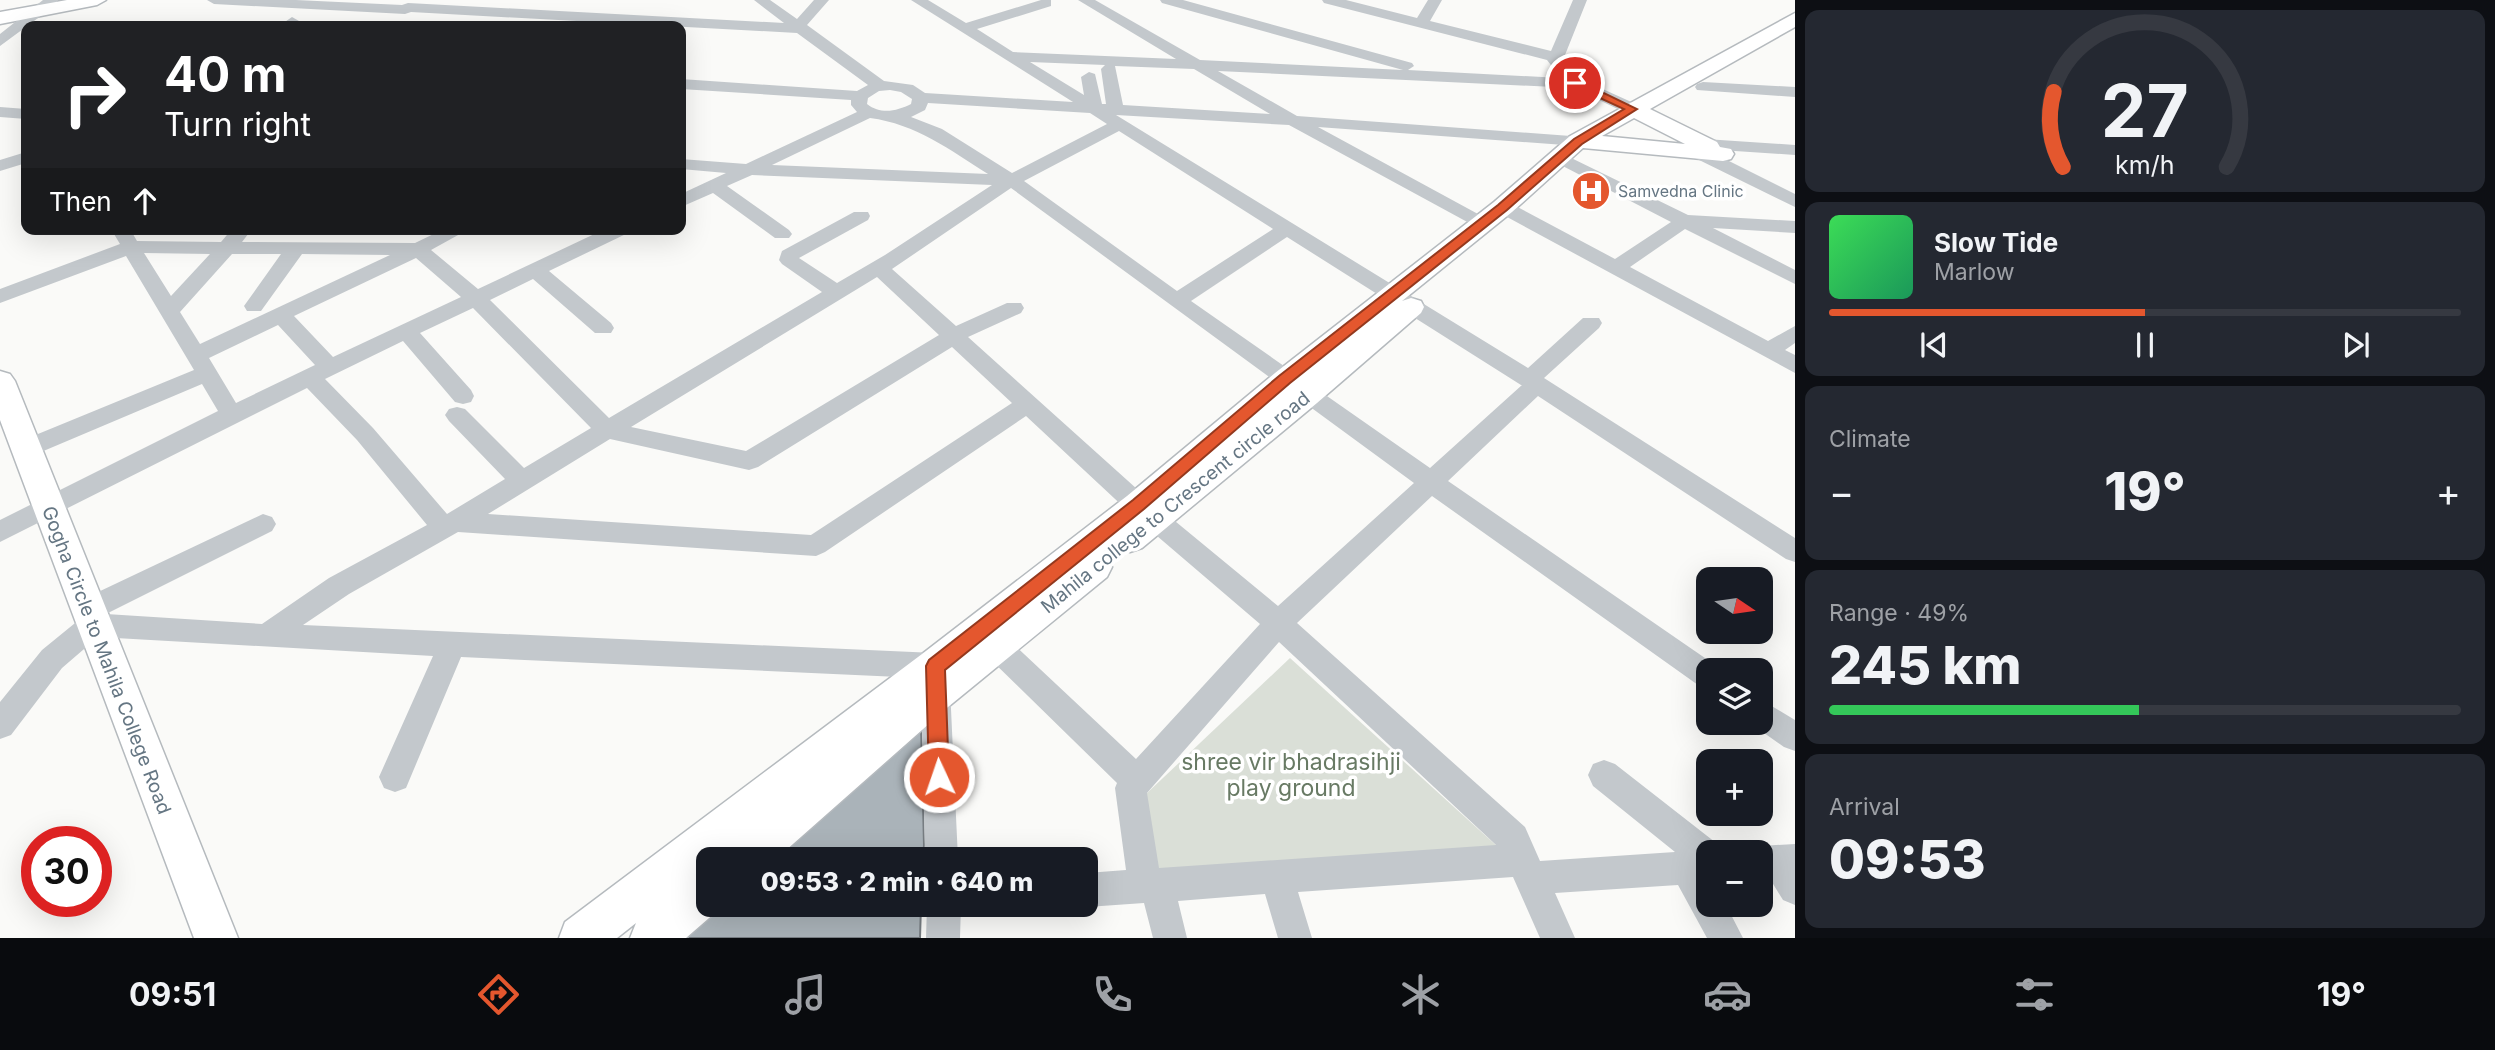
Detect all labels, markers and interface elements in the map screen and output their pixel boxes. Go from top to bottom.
text: 40 m [164,45,287,104]
icon: right [49,49,140,140]
pin [1545,53,1605,113]
icon: arrive [1556,64,1594,102]
text: 27 [2101,66,2189,155]
text: Turn right [164,105,311,144]
text: km/h [2115,150,2175,180]
hospital icon: Samvedna Clinic [1570,170,1612,212]
place label: Samvedna Clinic [1618,181,1744,201]
icon: ahead [126,182,164,220]
text: Then [49,186,112,217]
text: Slow Tide [1934,227,2058,258]
text: Marlow [1934,258,2014,286]
icon: previous [1915,326,1953,364]
icon: pause [2126,326,2164,364]
icon: next [2337,326,2375,364]
street label: Mahila college to Crescent circle road [1036,387,1314,618]
text: Climate [1829,425,1911,453]
text: 19° [2104,460,2186,523]
text: − [1829,469,1854,515]
text: + [2436,469,2461,515]
street label: Gogha Circle to Mahila College Road [37,503,176,817]
north arrow [1696,567,1773,644]
map controls [1696,567,1773,917]
text: Range · 49% [1829,599,1969,627]
text: 245 km [1829,634,2021,697]
button: layers [1696,658,1773,735]
position arrow [902,740,976,814]
park label: shree vir bhadrasihji play ground [1181,748,1401,802]
button: + [1696,749,1773,826]
text: Arrival [1829,793,1900,821]
speed limit sign: 30 [21,826,112,917]
text: 09:53 [1829,828,1986,891]
button: − [1696,840,1773,917]
text: 09:53 · 2 min · 640 m [761,866,1033,897]
icon: directions [474,970,523,1019]
icon: music [781,970,830,1019]
icon: phone [1088,970,1137,1019]
icon: climate [1396,970,1445,1019]
icon: car [1703,970,1752,1019]
icon: filters [2010,970,2059,1019]
text: 09:51 [129,975,216,1014]
text: 19° [2317,975,2366,1014]

